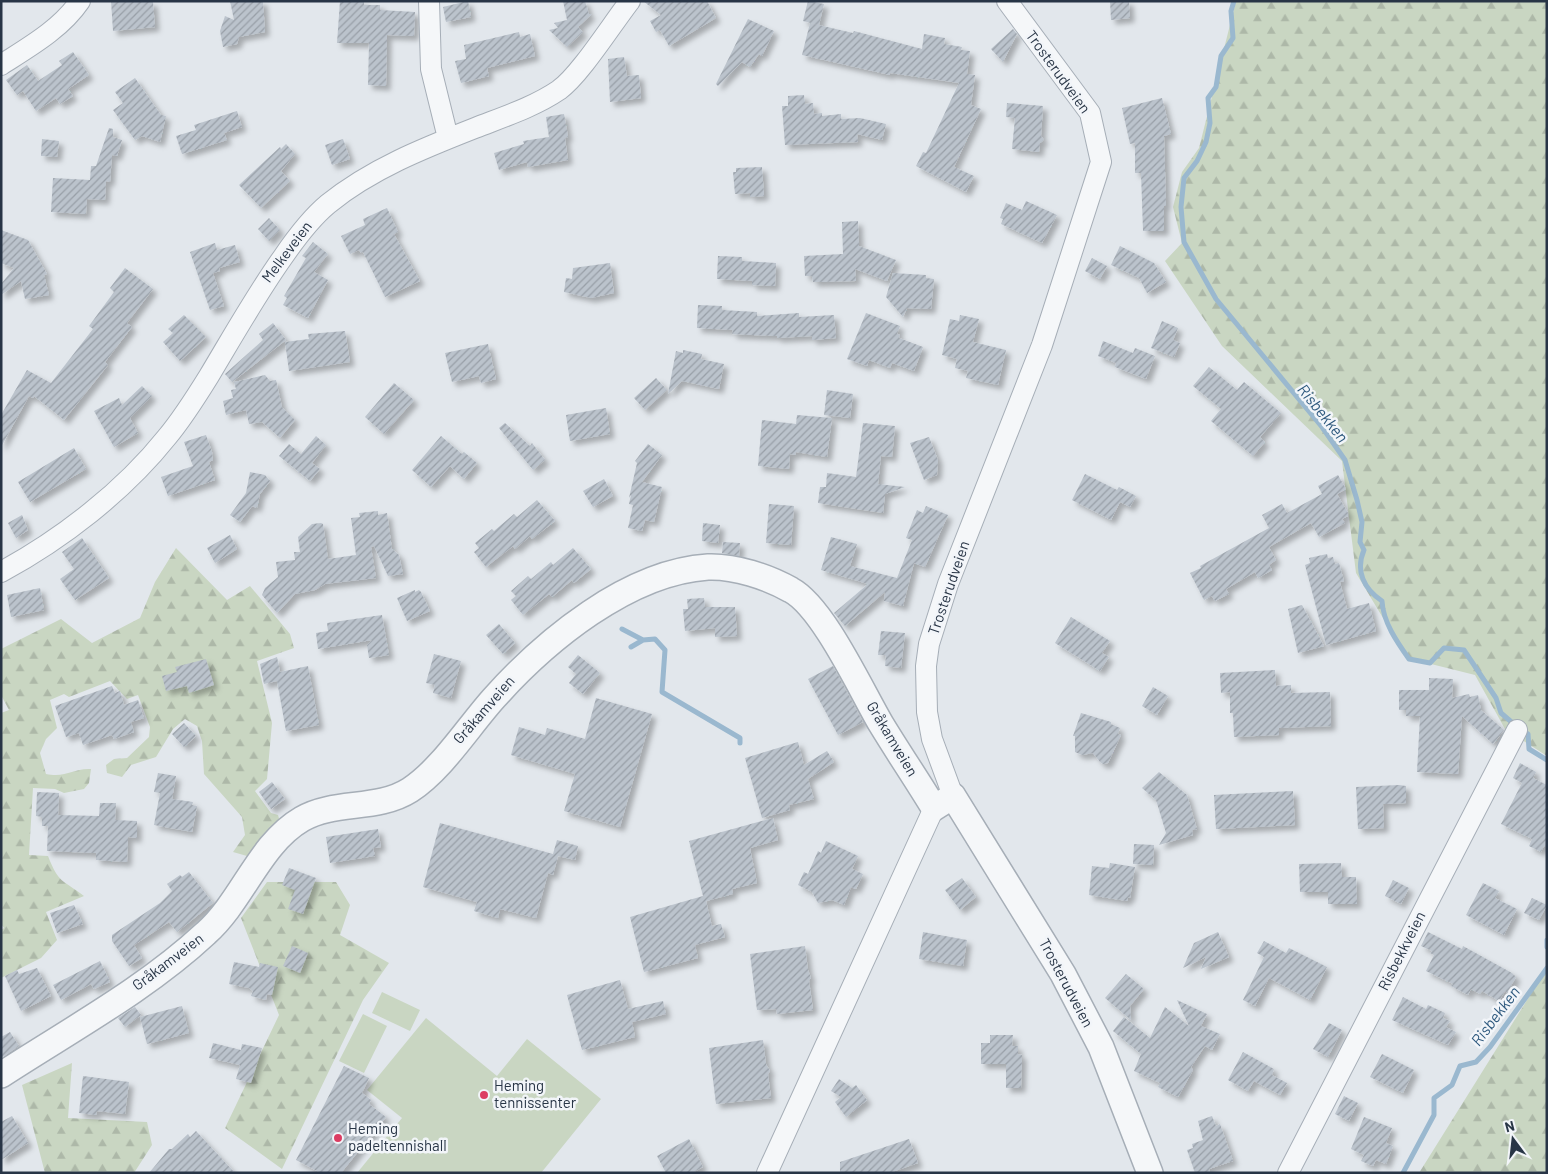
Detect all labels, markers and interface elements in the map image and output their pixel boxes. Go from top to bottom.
street label: Trosterudveien [1023,26,1095,116]
street label: Melkeveien [257,217,315,286]
water label: Risbekken [1294,380,1353,446]
street label: Trosterudveien [924,538,973,637]
street label: Gråkamveien [449,672,518,747]
street label: Gråkamveien [863,698,922,779]
street label: Risbekkveien [1374,908,1429,993]
street label: Gråkamveien [128,929,207,994]
street label: Trosterudveien [1036,935,1098,1030]
water label: Risbekken [1466,982,1523,1049]
place label: Heming tennissenter [494,1076,577,1111]
marker: Heming tennissenter [478,1089,490,1101]
north arrow [1488,1114,1538,1164]
text: N [1503,1117,1516,1135]
place label: Heming padeltennishall [348,1119,447,1154]
marker: Heming padeltennishall [332,1132,344,1144]

